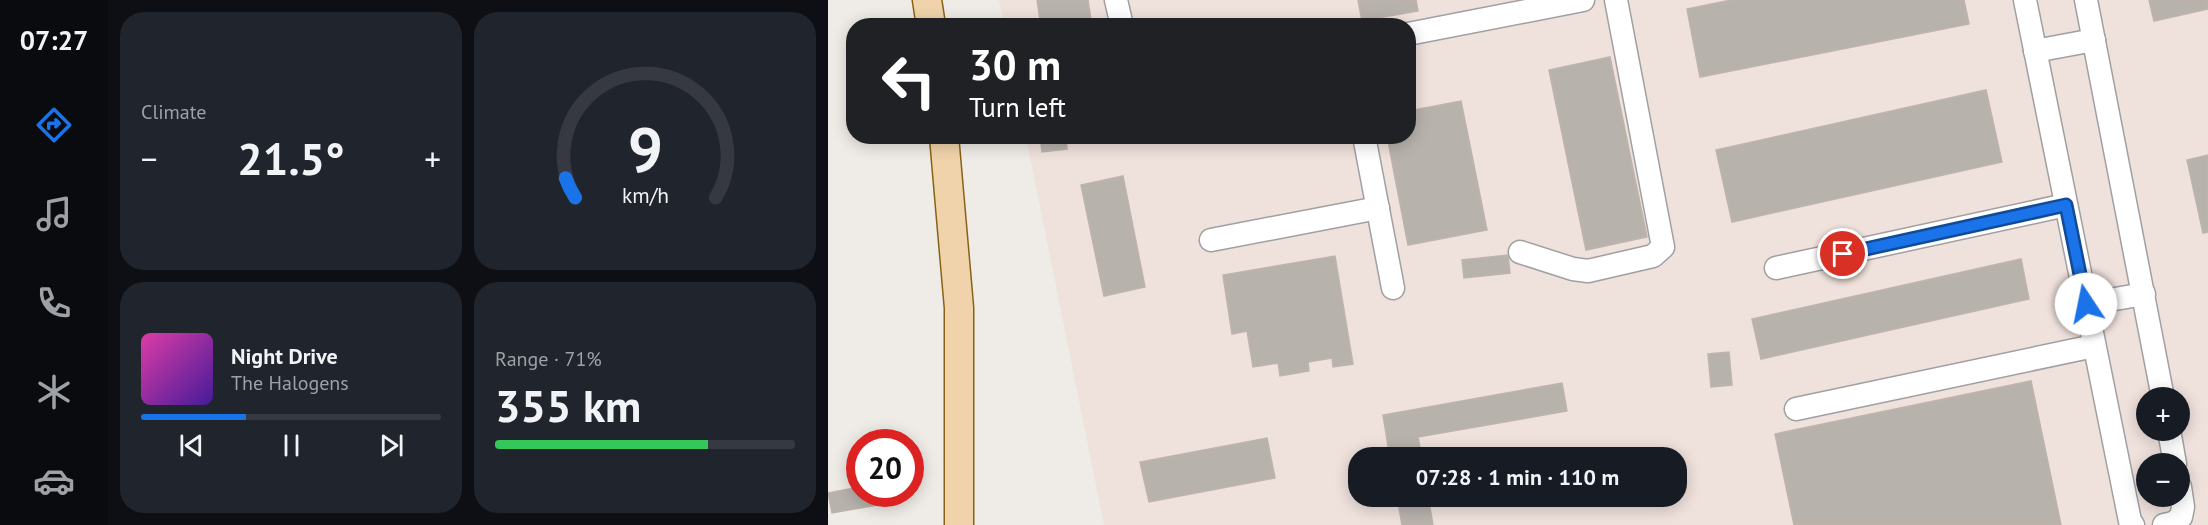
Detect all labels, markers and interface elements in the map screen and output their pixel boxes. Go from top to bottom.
text: 07:27 [20,23,88,57]
text: 30 m [969,37,1061,92]
icon: left [870,42,948,120]
text: Turn left [969,90,1066,124]
text: Climate [141,99,207,125]
icon: directions [33,104,75,146]
text: 9 [627,108,663,189]
text: 21.5° [237,129,345,187]
text: − [141,137,158,180]
text: + [424,137,441,180]
text: km/h [621,181,668,209]
icon: music [33,193,75,235]
pin [1817,228,1868,279]
icon: arrive [1826,237,1859,270]
position arrow [2054,272,2118,336]
icon: phone [33,282,75,324]
text: Night Drive [231,342,338,370]
text: Range · 71% [495,346,602,372]
text: The Halogens [231,370,349,396]
icon: climate [33,371,75,413]
text: 355 km [495,376,641,434]
map controls [2136,387,2190,507]
button: + [2136,387,2190,441]
icon: previous [175,429,208,462]
icon: pause [275,429,308,462]
icon: next [375,429,408,462]
speed limit sign: 20 [846,429,924,507]
button: − [2136,453,2190,507]
icon: car [33,460,75,502]
text: 07:28 · 1 min · 110 m [1416,463,1619,491]

